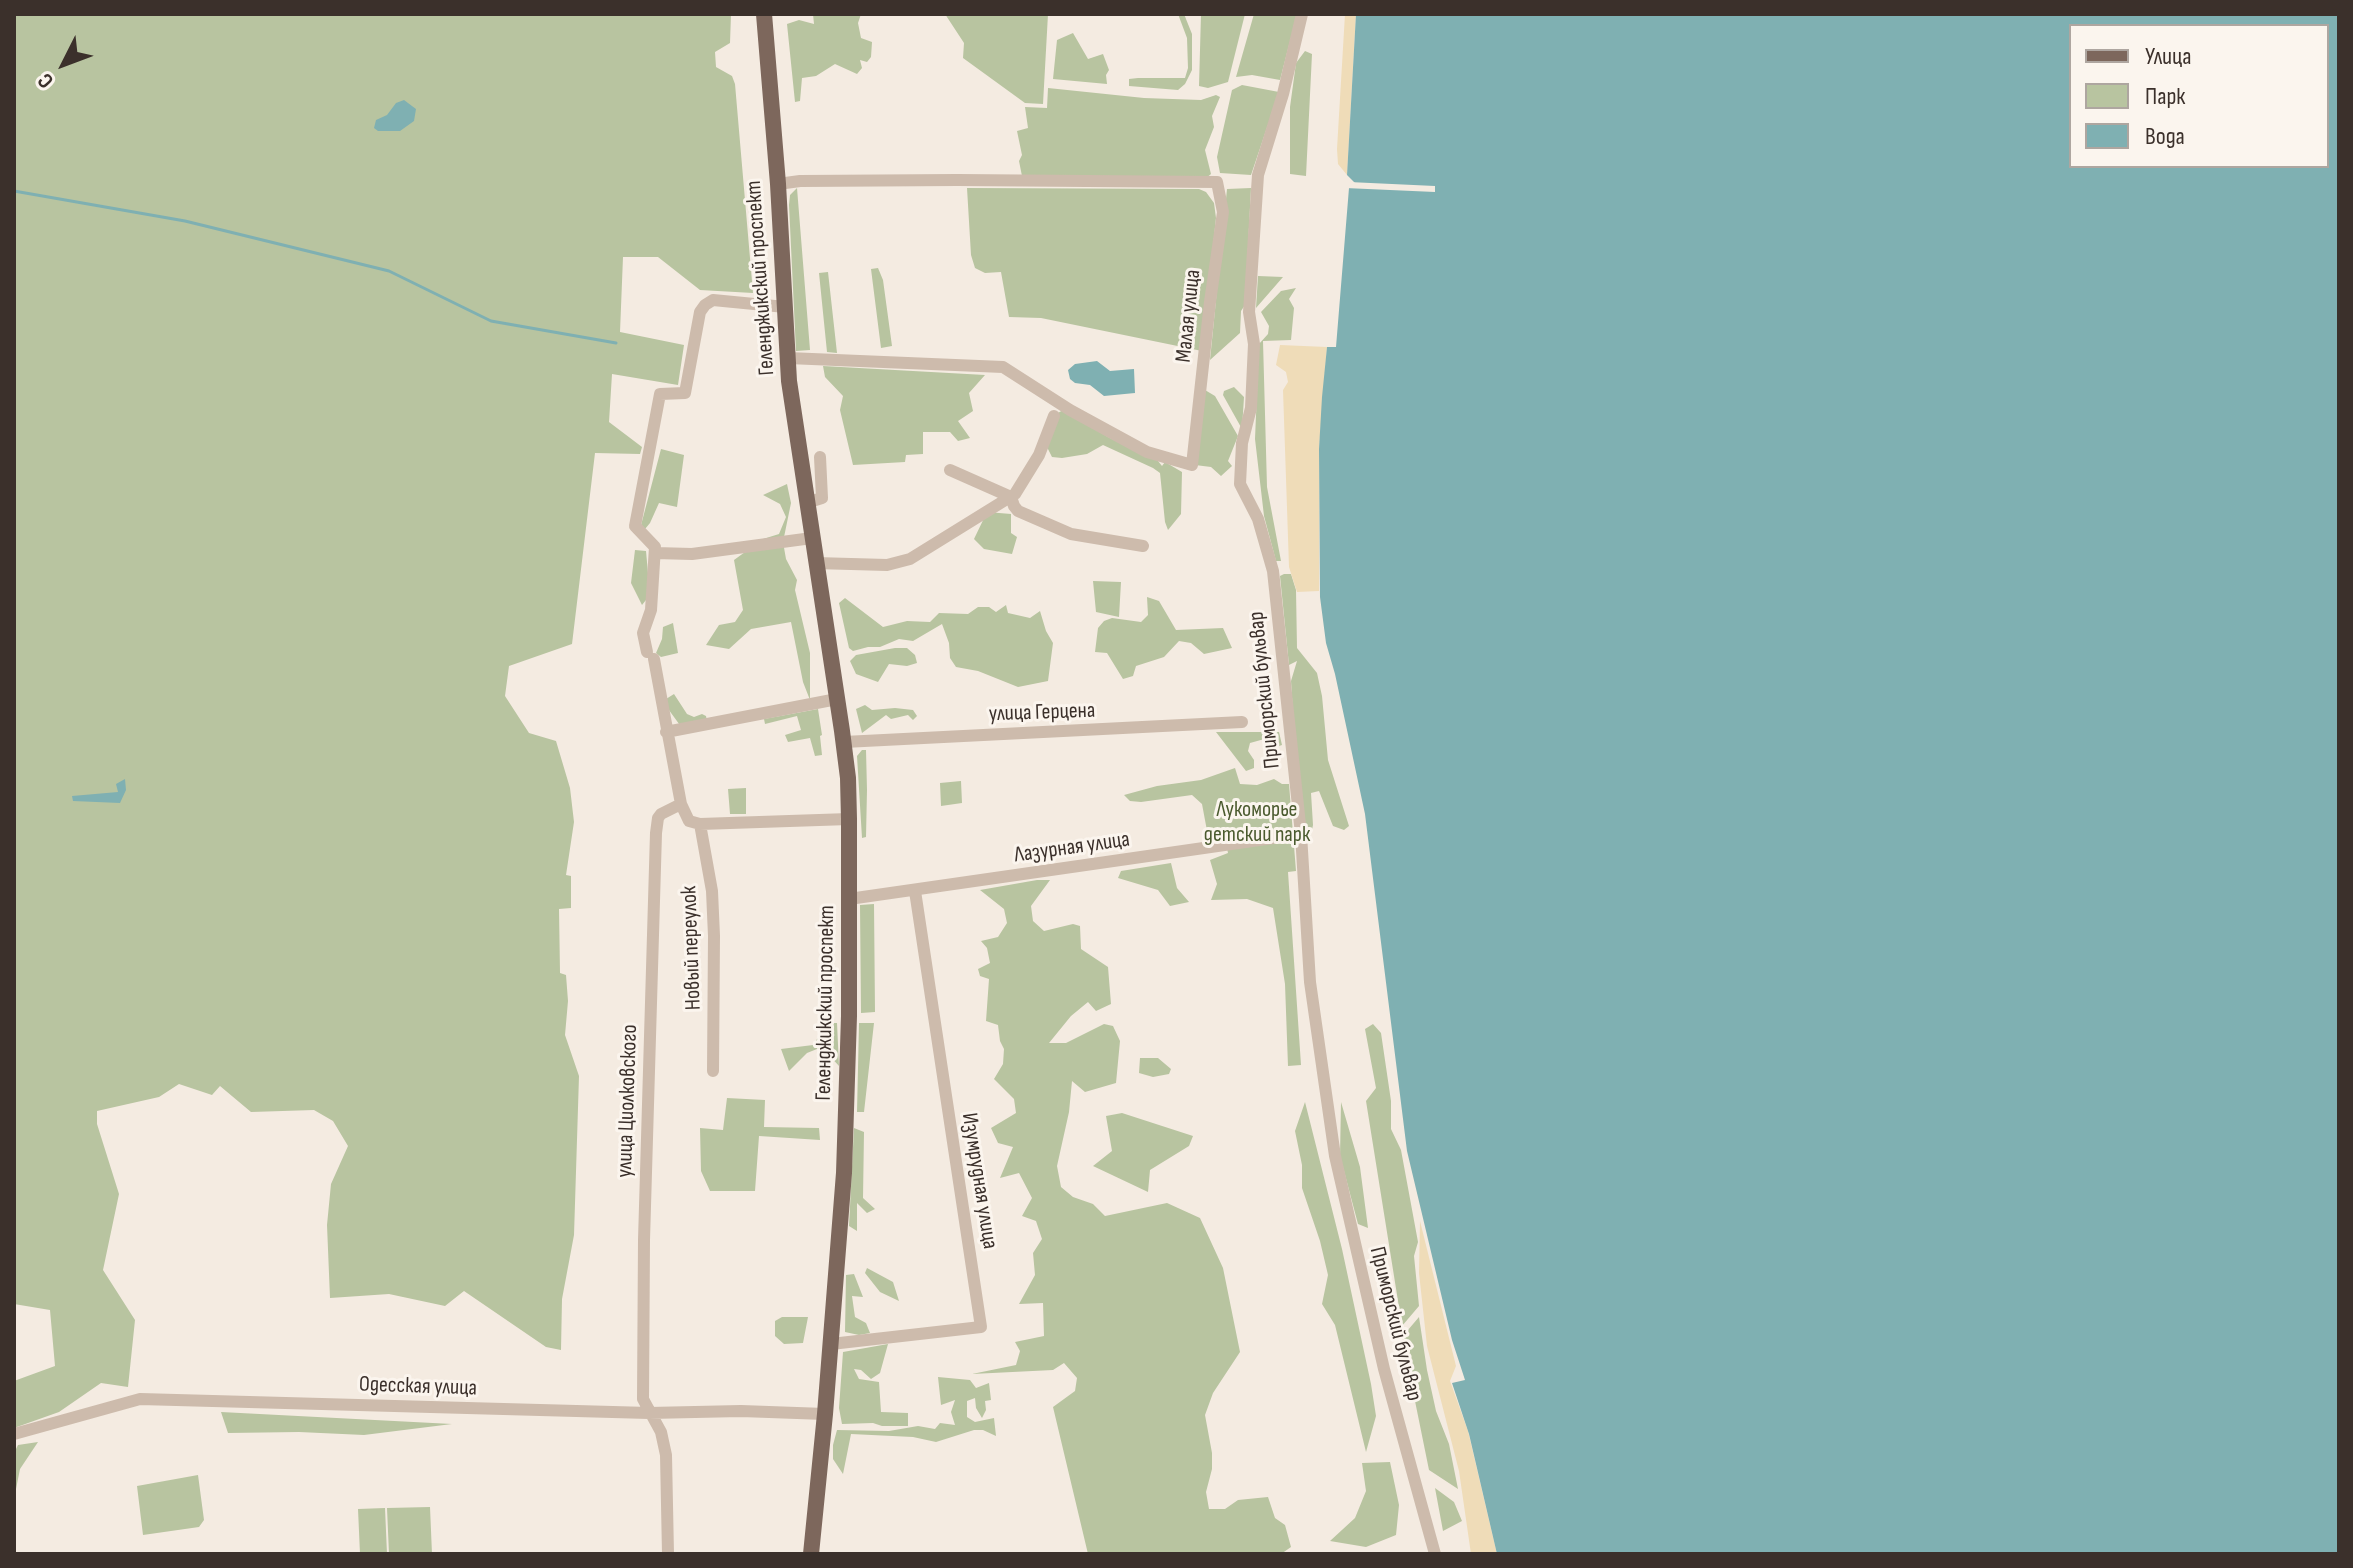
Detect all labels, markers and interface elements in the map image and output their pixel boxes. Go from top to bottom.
north arrow [24,24,104,104]
legend [2069,24,2329,168]
text: Улица [2145,42,2191,71]
text: С [32,67,60,94]
text: Парк [2145,82,2185,111]
text: Вода [2145,122,2185,151]
street label: Геленджикский проспект [741,180,781,376]
street label: Малая улица [1171,268,1207,364]
street label: Приморский бульвар [1244,610,1286,770]
street label: улица Герцена [988,698,1096,728]
park label: Лукоморье детский парк [1204,797,1310,848]
street label: Лазурная улица [1013,827,1131,869]
street label: Новый переулок [677,885,707,1011]
street label: Геленджикский проспект [811,905,841,1101]
street label: улица Циолковского [612,1024,644,1178]
street label: Изумрудная улица [955,1111,1003,1251]
street label: Приморский бульвар [1363,1244,1427,1404]
street label: Одесская улица [359,1372,477,1402]

